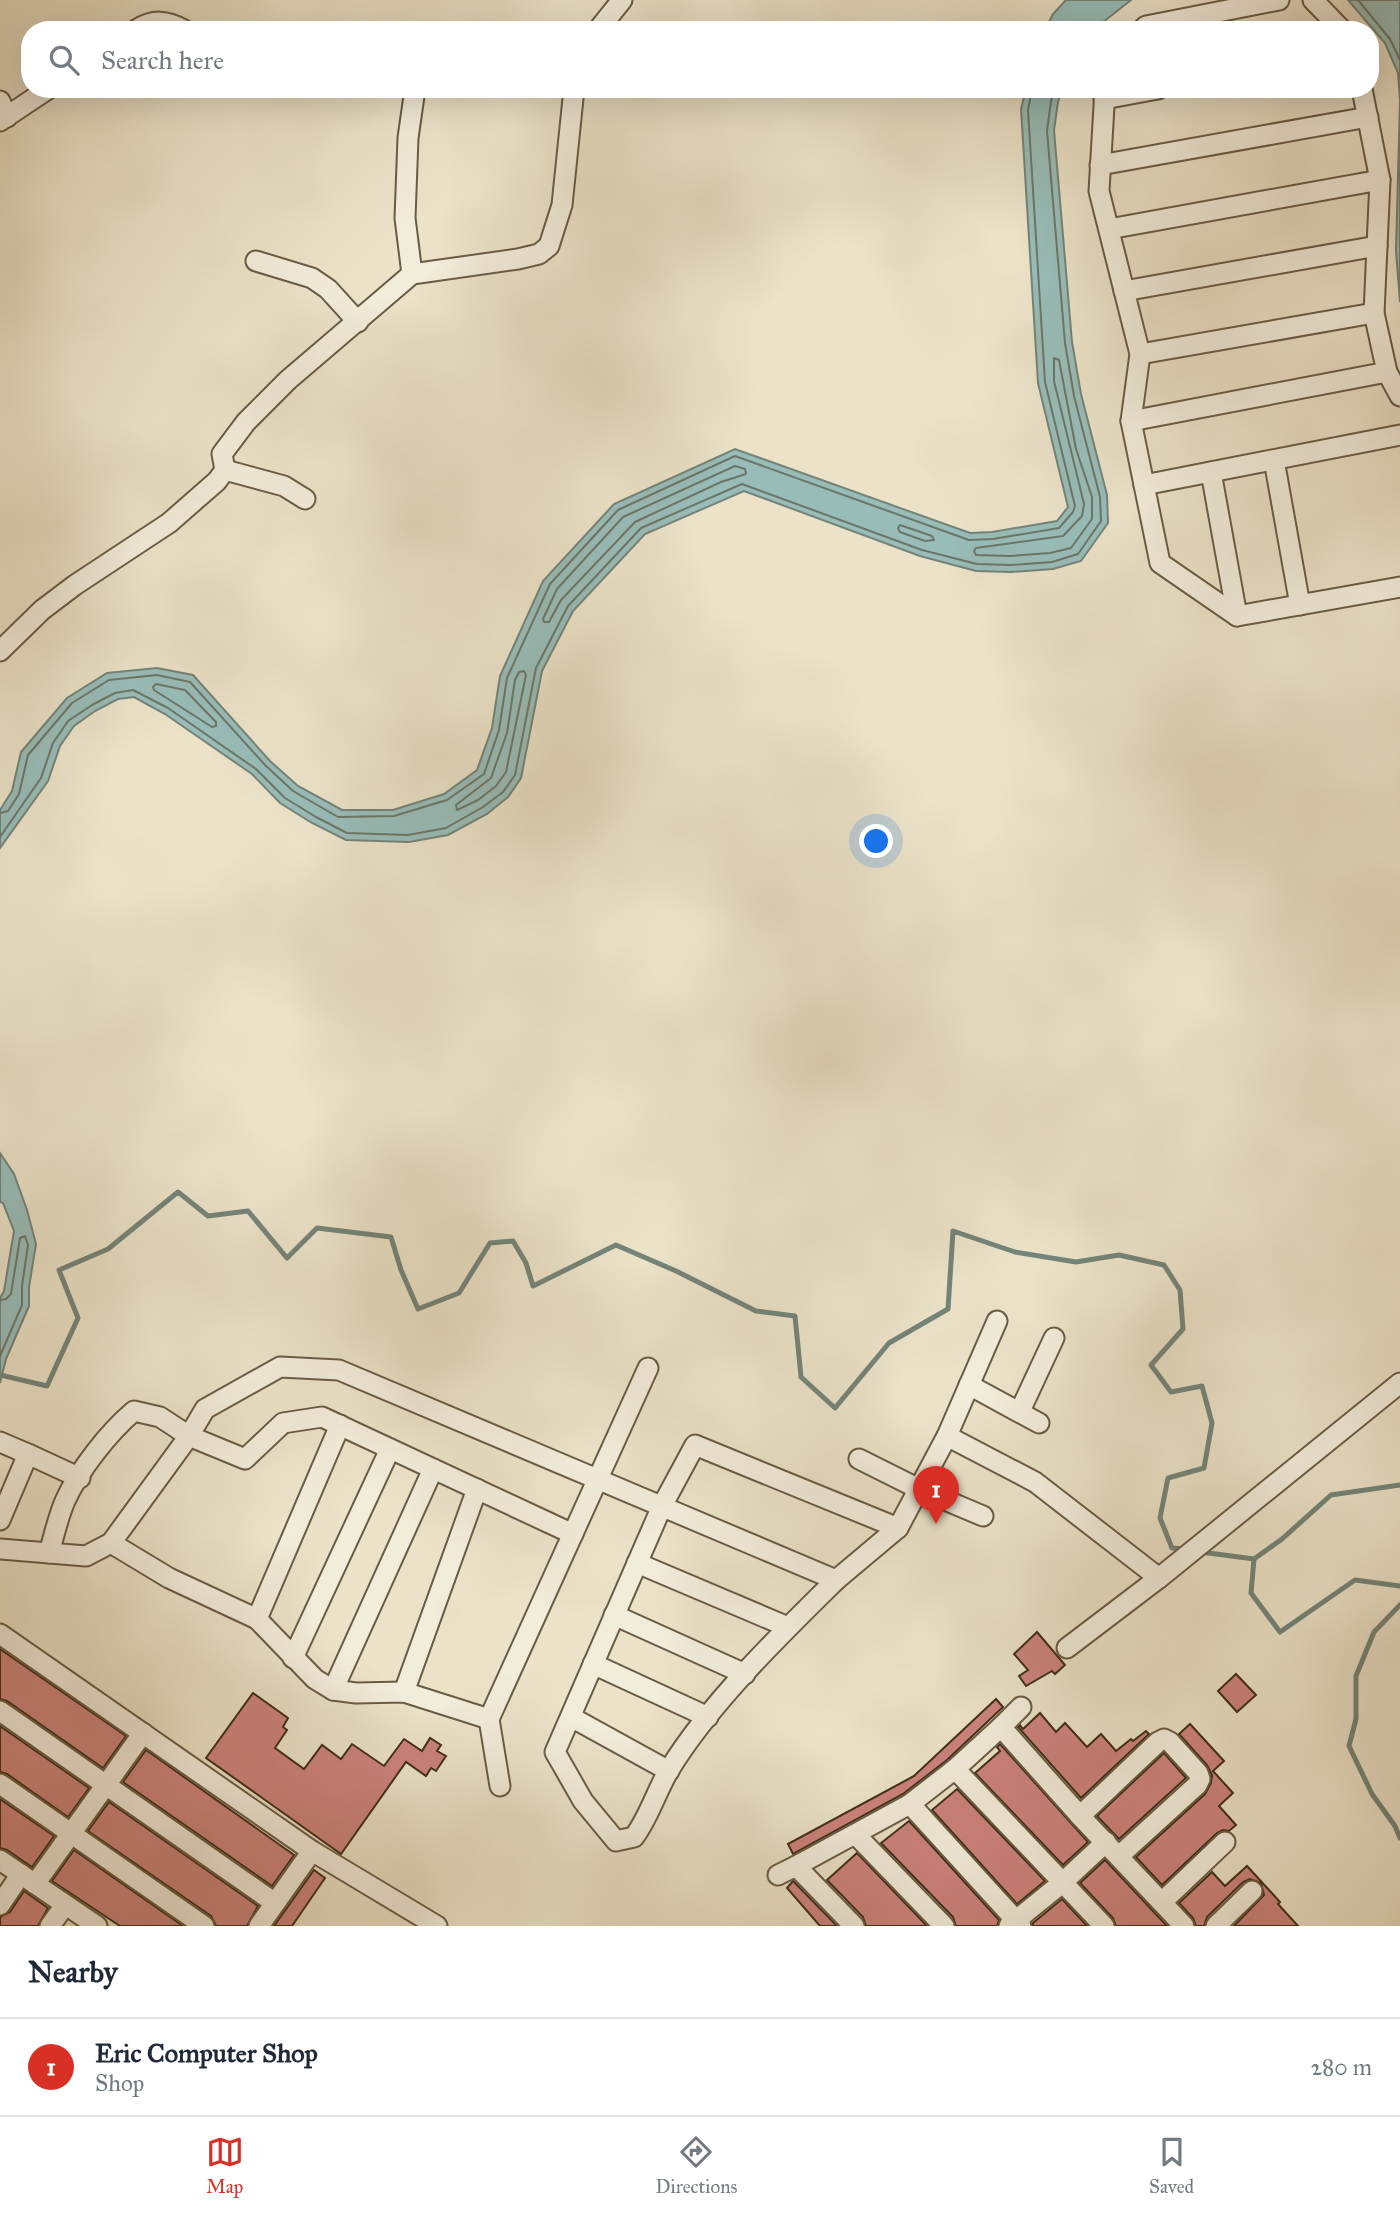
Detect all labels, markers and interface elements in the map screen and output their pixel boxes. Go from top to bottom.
search box [21,21,1379,98]
icon: search [45,41,83,79]
text: Search here [101,44,224,76]
your location [859,824,893,858]
pin: 1 [913,1466,959,1524]
text: Nearby [28,1954,118,1990]
text: Eric Computer Shop [95,2037,318,2069]
text: 1 [46,2053,56,2081]
text: 280 m [1311,2053,1372,2081]
text: Shop [95,2069,144,2097]
tab: Map [206,2133,244,2198]
tab: Directions [655,2133,737,2198]
tab: Saved [1149,2133,1194,2198]

